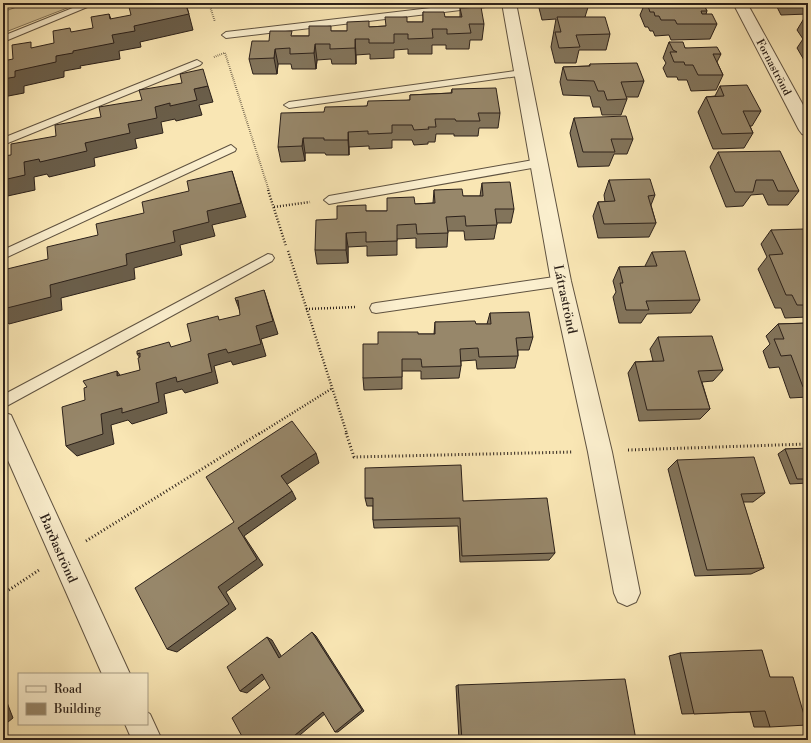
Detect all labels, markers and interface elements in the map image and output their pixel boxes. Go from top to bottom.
street label: Fornaströnd [752,37,794,99]
street label: Látraströnd [550,263,580,336]
street label: Barðaströnd [35,511,81,586]
legend [18,673,148,725]
text: Road [54,682,82,697]
text: Building [53,702,102,717]

